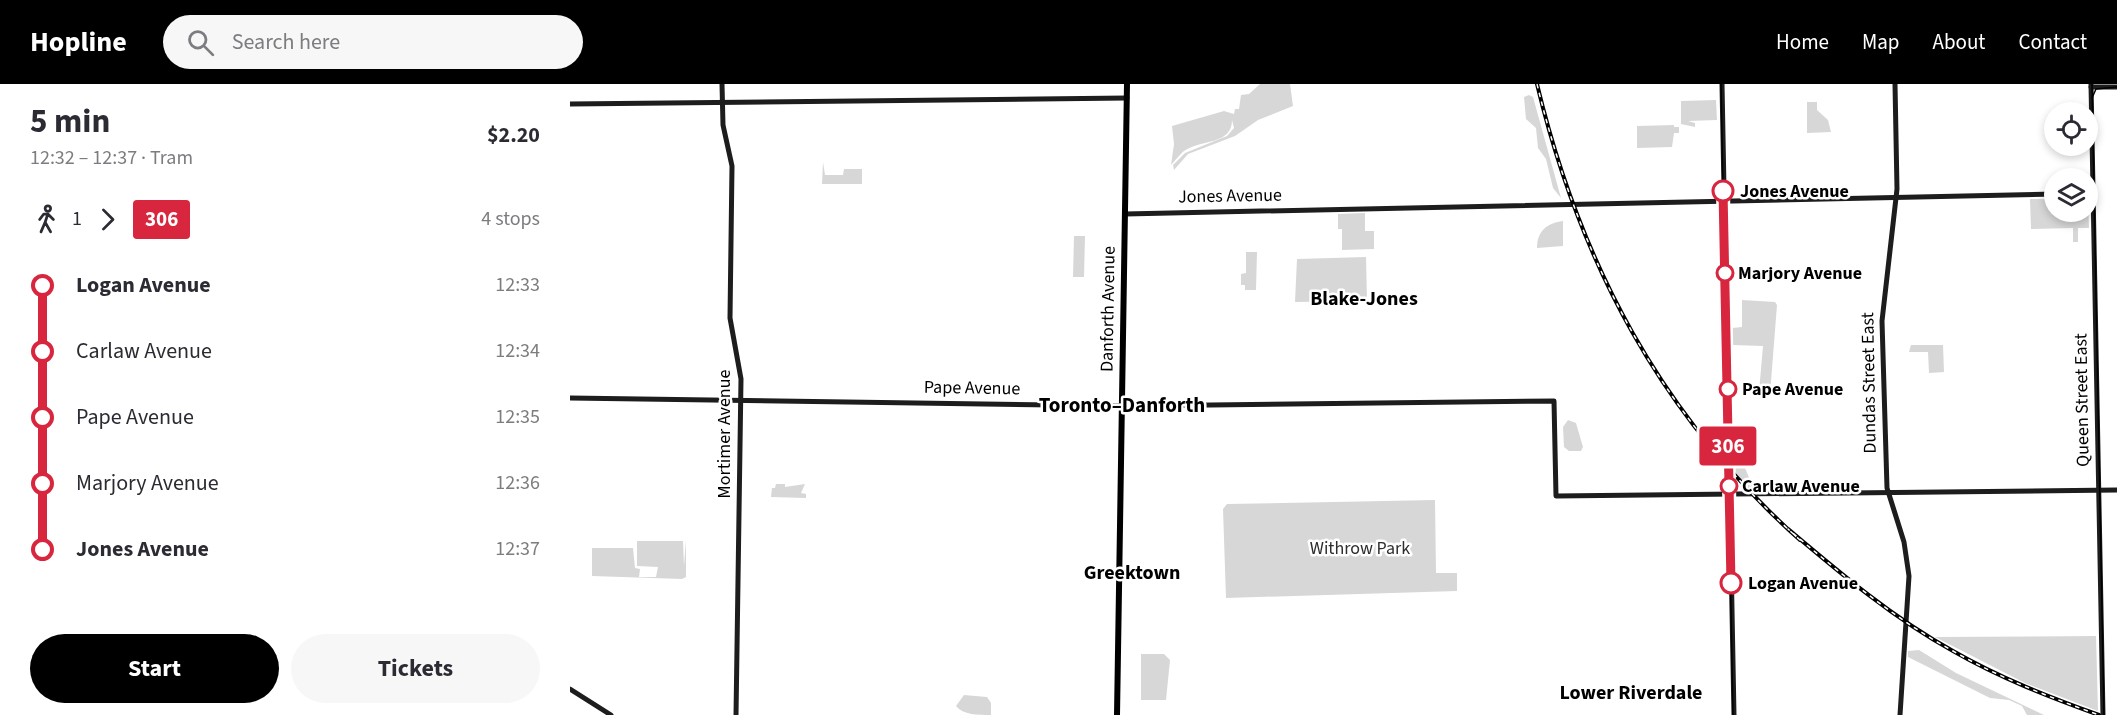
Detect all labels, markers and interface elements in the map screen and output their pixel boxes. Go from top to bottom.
search box [163,15,583,69]
text: Hopline [30,22,127,62]
icon: search [184,26,217,59]
text: Search here [232,26,340,58]
text: Home [1776,27,1829,57]
text: Map [1862,27,1900,57]
text: About [1933,27,1985,57]
text: Contact [2018,27,2087,57]
text: 5 min [30,98,110,145]
map controls [2044,102,2098,222]
button: locate [2044,102,2098,156]
text: $2.20 [487,119,540,151]
text: 12:32 – 12:37 · Tram [30,144,193,172]
button: layers [2044,168,2098,222]
place label: Jones Avenue [1740,179,1849,204]
marker: Jones Avenue [1712,180,1734,202]
street label: Jones Avenue [1178,183,1282,209]
icon: walk [30,203,63,236]
icon: forward [91,203,124,236]
text: 306 [145,204,178,234]
text: 1 [72,205,82,233]
text: 4 stops [481,205,540,233]
street label: Danforth Avenue [1094,246,1122,372]
place label: Marjory Avenue [1738,261,1862,286]
marker: Marjory Avenue [1716,264,1734,282]
text: Logan Avenue [76,269,211,301]
text: 12:33 [495,271,540,299]
district label: Blake-Jones [1310,285,1418,313]
street label: Dundas Street East [1855,312,1883,454]
street label: Queen Street East [2068,333,2096,467]
text: Carlaw Avenue [76,335,212,367]
text: 12:34 [495,337,540,365]
street label: Mortimer Avenue [712,370,737,498]
street label: Pape Avenue [924,375,1021,401]
place label: Pape Avenue [1742,377,1843,402]
marker: Pape Avenue [1719,380,1737,398]
district label: Toronto–Danforth [1039,390,1205,420]
text: Pape Avenue [76,401,194,433]
text: 12:35 [495,403,540,431]
line badge: 306 [1694,426,1762,466]
text: 306 [1711,431,1745,461]
text: Marjory Avenue [76,467,219,499]
text: 12:36 [495,469,540,497]
place label: Carlaw Avenue [1742,474,1860,499]
marker: Carlaw Avenue [1720,477,1738,495]
text: Jones Avenue [76,533,209,565]
text: 12:37 [495,535,540,563]
park label: Withrow Park [1310,536,1410,561]
district label: Greektown [1084,559,1180,587]
place label: Logan Avenue [1748,571,1858,596]
marker: Logan Avenue [1720,572,1742,594]
button: Start [30,634,279,703]
button: Tickets [291,634,540,703]
district label: Lower Riverdale [1560,679,1702,707]

